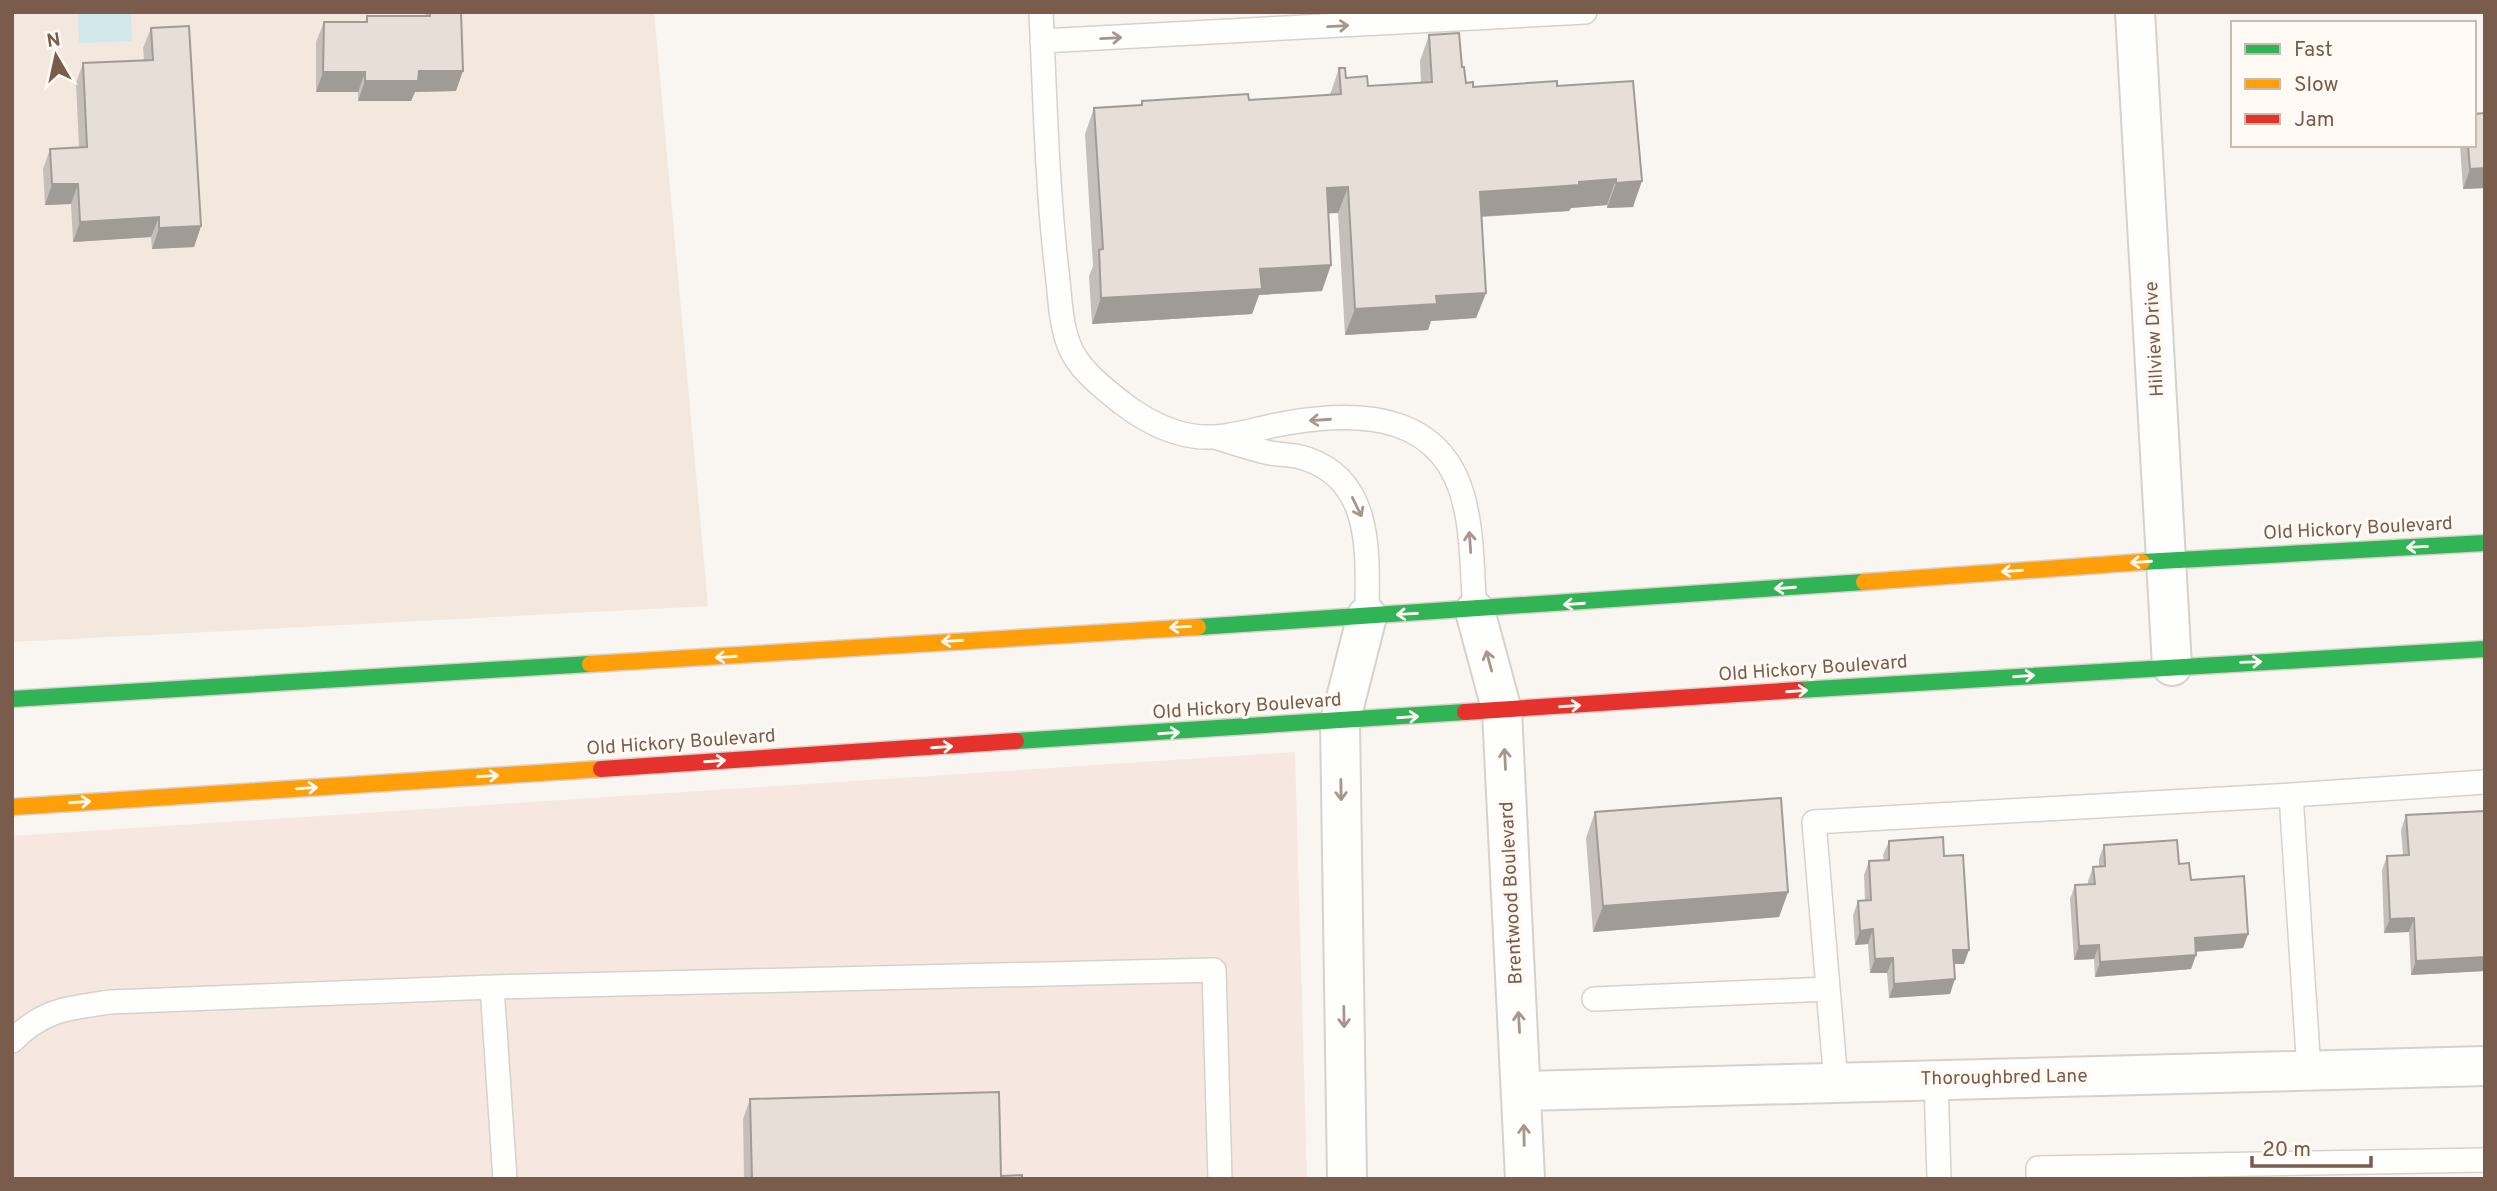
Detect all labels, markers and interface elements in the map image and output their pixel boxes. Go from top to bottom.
one-way arrow [1326,19,1349,32]
north arrow [21,21,91,91]
legend [2231,21,2476,147]
text: N [45,28,62,54]
one-way arrow [1099,31,1122,44]
text: Fast [2294,37,2333,64]
text: Slow [2294,72,2339,99]
text: Jam [2294,107,2335,134]
street label: Hillview Drive [2140,281,2170,397]
one-way arrow [1309,414,1331,427]
one-way arrow [1351,496,1365,517]
street label: Old Hickory Boulevard [2263,512,2453,546]
one-way arrow [1463,532,1476,554]
one-way arrow [2406,541,2428,554]
one-way arrow [2130,556,2152,569]
one-way arrow [2001,565,2024,578]
one-way arrow [1774,582,1797,595]
one-way arrow [1563,598,1585,611]
one-way arrow [1396,608,1418,621]
one-way arrow [1169,621,1191,634]
one-way arrow [942,635,964,648]
one-way arrow [714,650,737,663]
one-way arrow [1481,650,1494,672]
street label: Old Hickory Boulevard [1718,650,1908,688]
one-way arrow [2240,656,2263,669]
one-way arrow [2012,669,2035,682]
one-way arrow [1785,684,1808,697]
street label: Old Hickory Boulevard [1152,688,1342,726]
one-way arrow [1558,699,1581,712]
one-way arrow [1396,710,1419,723]
street label: Old Hickory Boulevard [586,724,776,762]
one-way arrow [1157,726,1180,739]
one-way arrow [930,740,953,753]
one-way arrow [1498,748,1511,771]
one-way arrow [703,755,726,768]
one-way arrow [476,769,499,782]
one-way arrow [1334,778,1348,801]
one-way arrow [296,781,319,794]
one-way arrow [69,796,92,809]
street label: Brentwood Boulevard [1495,801,1529,985]
one-way arrow [1338,1006,1351,1029]
one-way arrow [1512,1012,1525,1034]
street label: Thoroughbred Lane [1920,1065,2088,1091]
one-way arrow [1517,1123,1530,1146]
scale bar [2252,1124,2371,1168]
text: 20 m [2262,1137,2311,1164]

